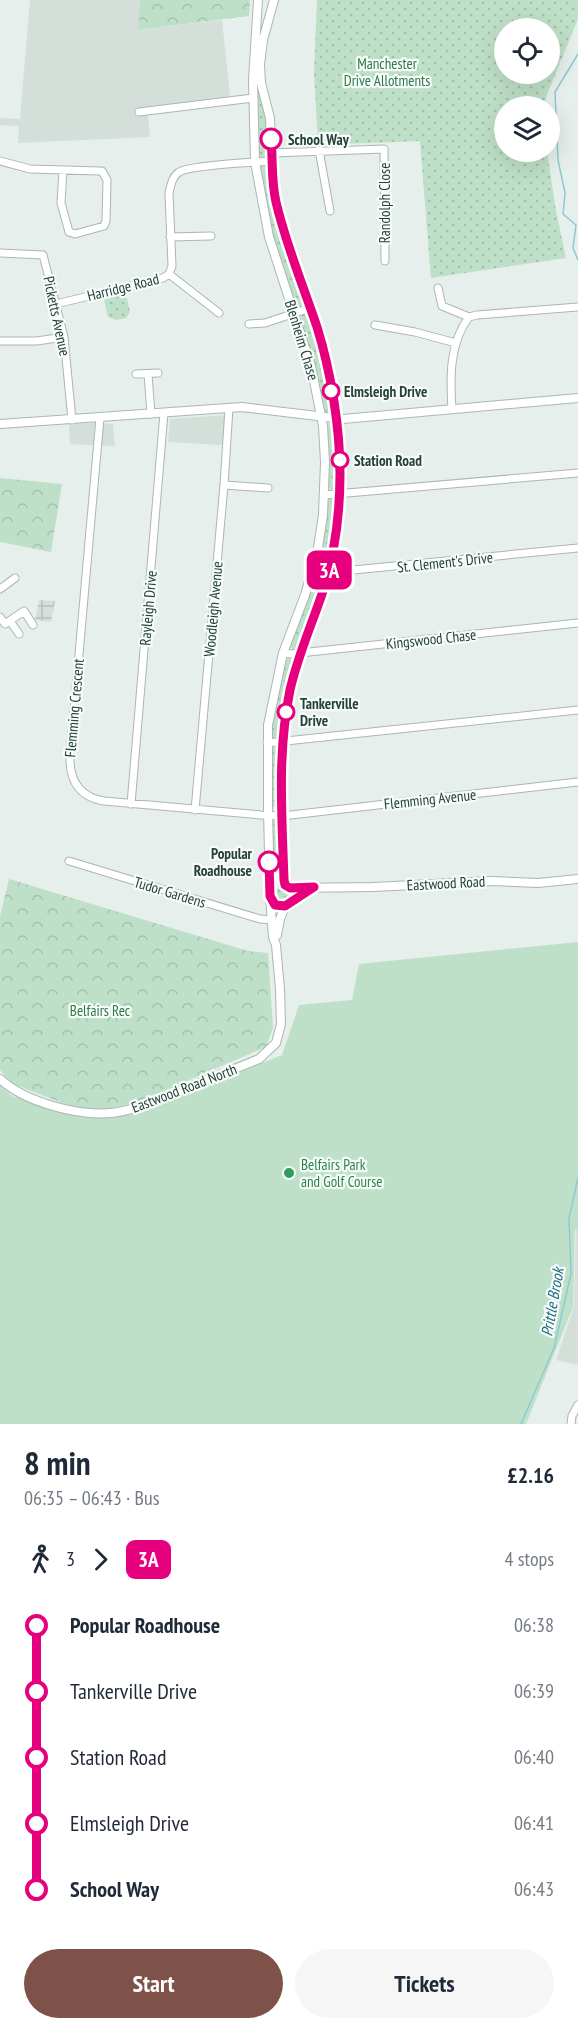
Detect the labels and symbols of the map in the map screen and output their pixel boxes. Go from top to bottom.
park label: Manchester Drive Allotments [344,54,430,90]
marker: School Way [260,128,282,150]
place label: School Way [288,130,350,149]
street label: Randolph Close [375,163,394,243]
street label: Harridge Road [85,269,161,305]
street label: Picketts Avenue [39,274,75,358]
street label: Blenheim Chase [281,297,323,383]
marker: Elmsleigh Drive [322,382,340,400]
place label: Elmsleigh Drive [344,382,427,401]
marker: Station Road [331,451,349,469]
place label: Station Road [354,451,422,470]
street label: St. Clement's Drive [396,548,494,576]
line badge: 3A [302,550,356,590]
street label: Woodleigh Avenue [199,560,227,658]
street label: Rayleigh Drive [135,570,161,646]
street label: Kingswood Chase [385,625,477,653]
street label: Flemming Crescent [60,658,88,758]
place label: Tankerville Drive [300,694,359,730]
marker: Tankerville Drive [277,703,295,721]
street label: Flemming Avenue [383,785,477,813]
place label: Popular Roadhouse [194,844,253,880]
marker: Popular Roadhouse [258,851,280,873]
street label: Eastwood Road [406,871,486,895]
street label: Tudor Gardens [132,872,208,912]
park label: Belfairs Rec [70,1001,131,1020]
street label: Eastwood Road North [129,1059,239,1117]
place label: Belfairs Park and Golf Course [301,1155,382,1191]
marker: Belfairs Park and Golf Course [282,1166,296,1180]
water label: Prittle Brook [536,1264,568,1338]

